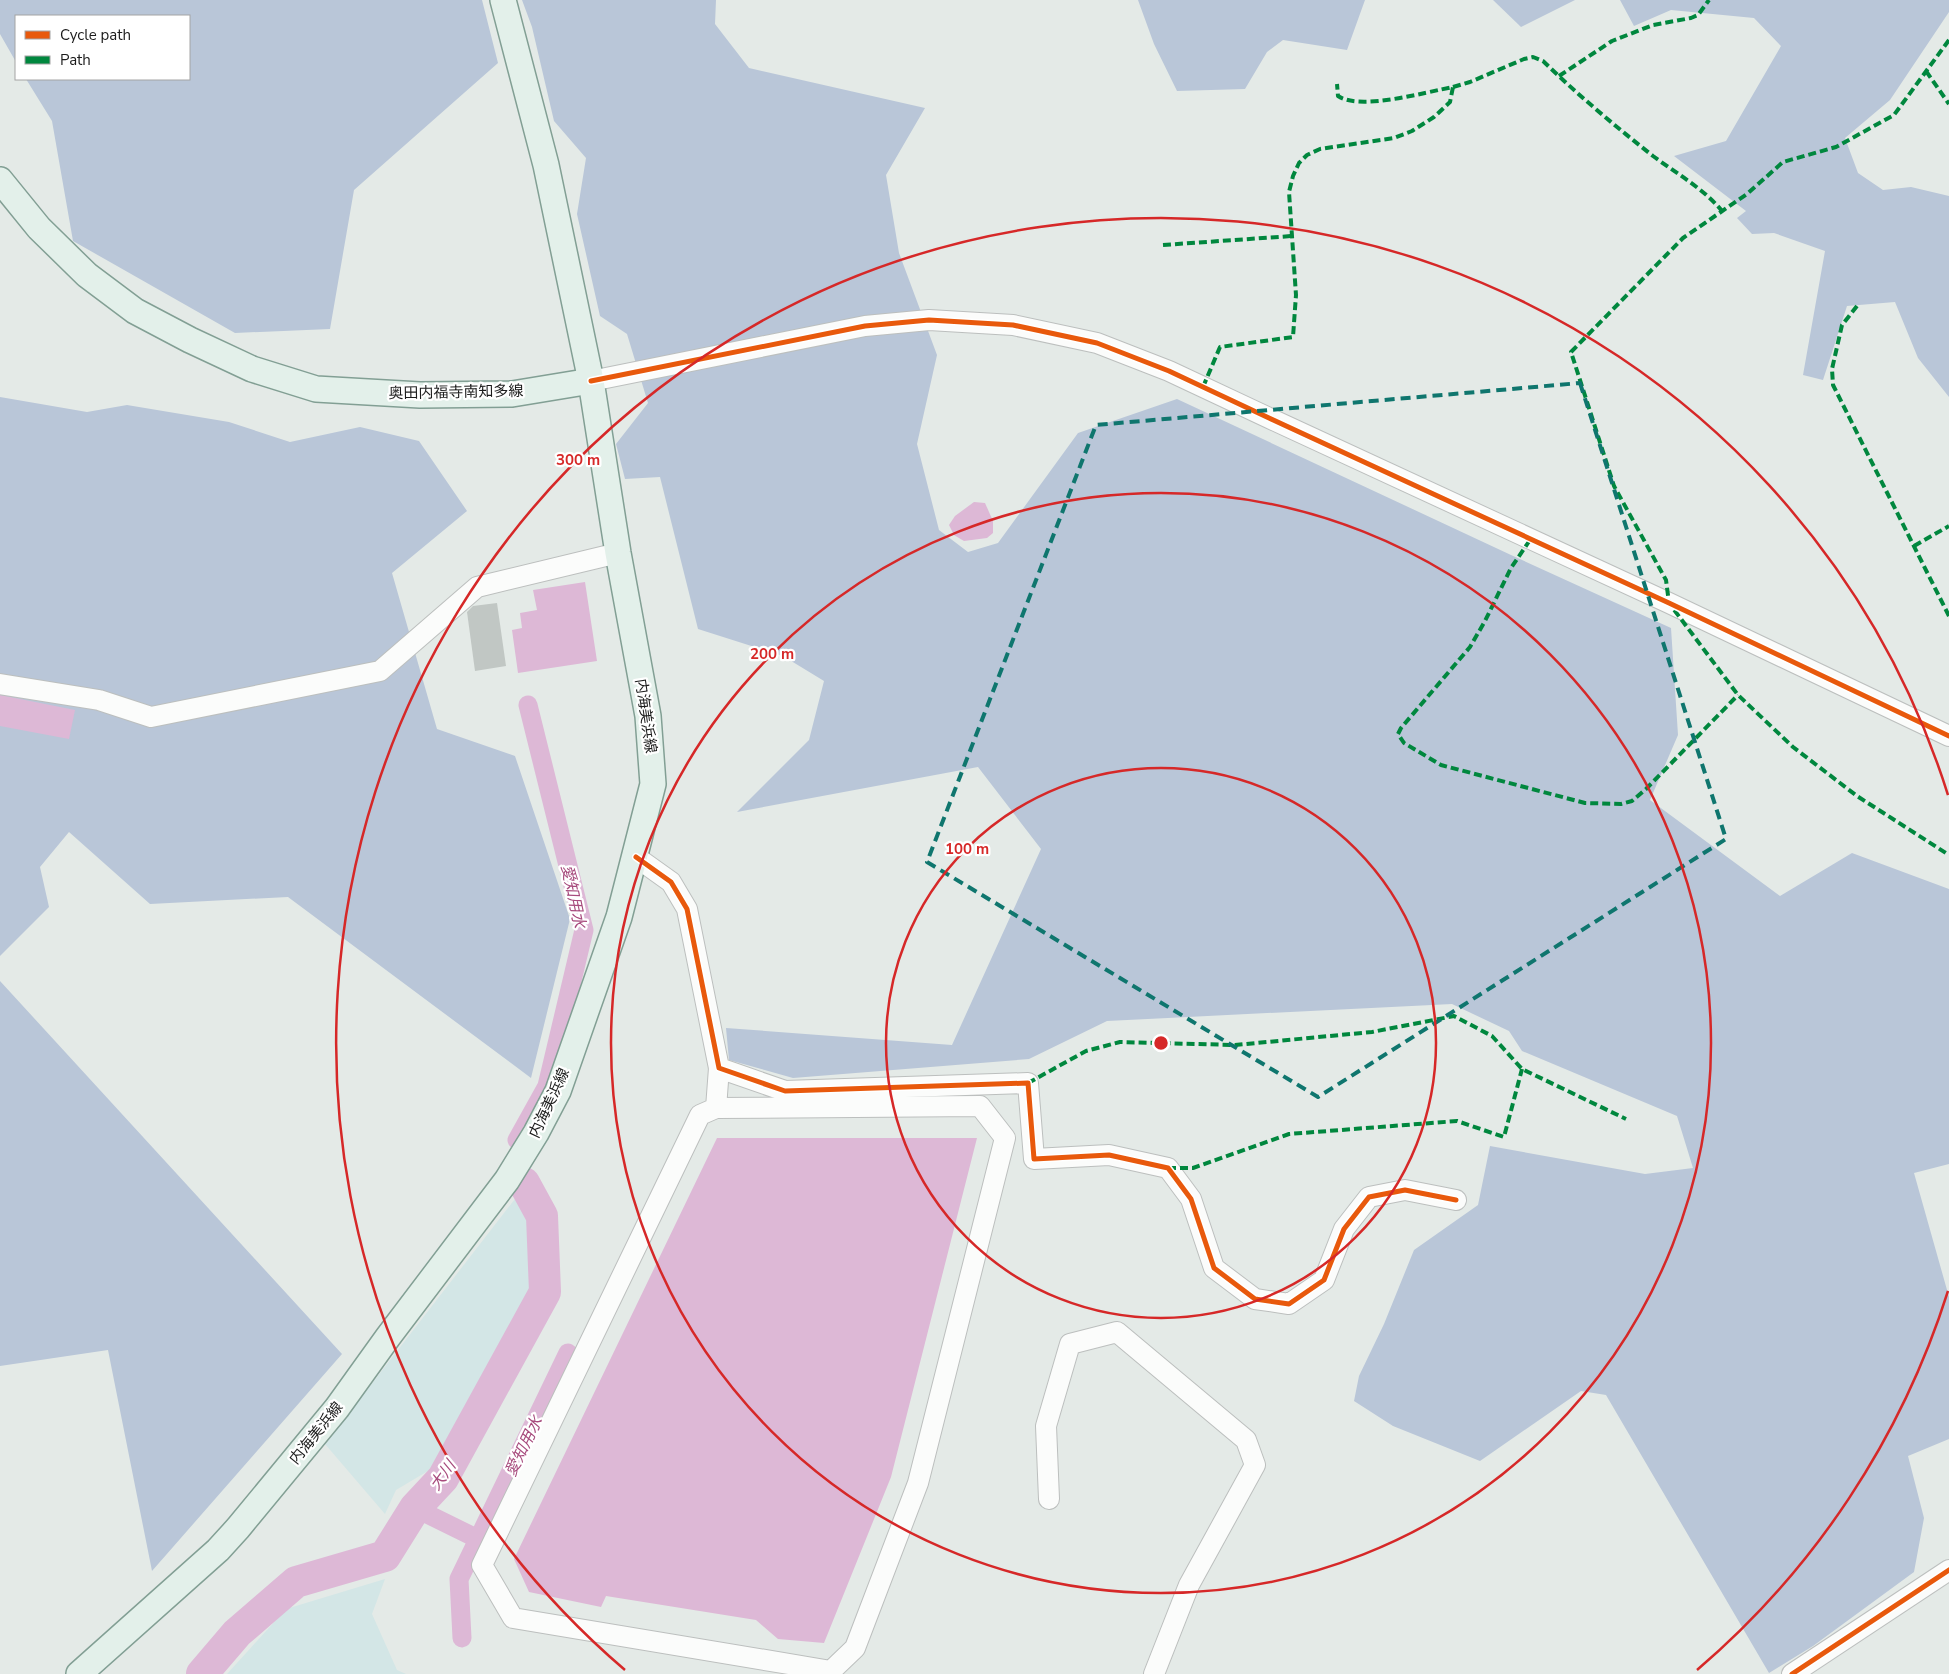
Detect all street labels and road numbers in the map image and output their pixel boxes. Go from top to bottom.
street label: 奥田内福寺南知多線 [388,381,524,403]
street label: 内海美浜線 [631,677,661,755]
street label: 内海美浜線 [524,1065,574,1141]
street label: 内海美浜線 [285,1398,347,1468]

